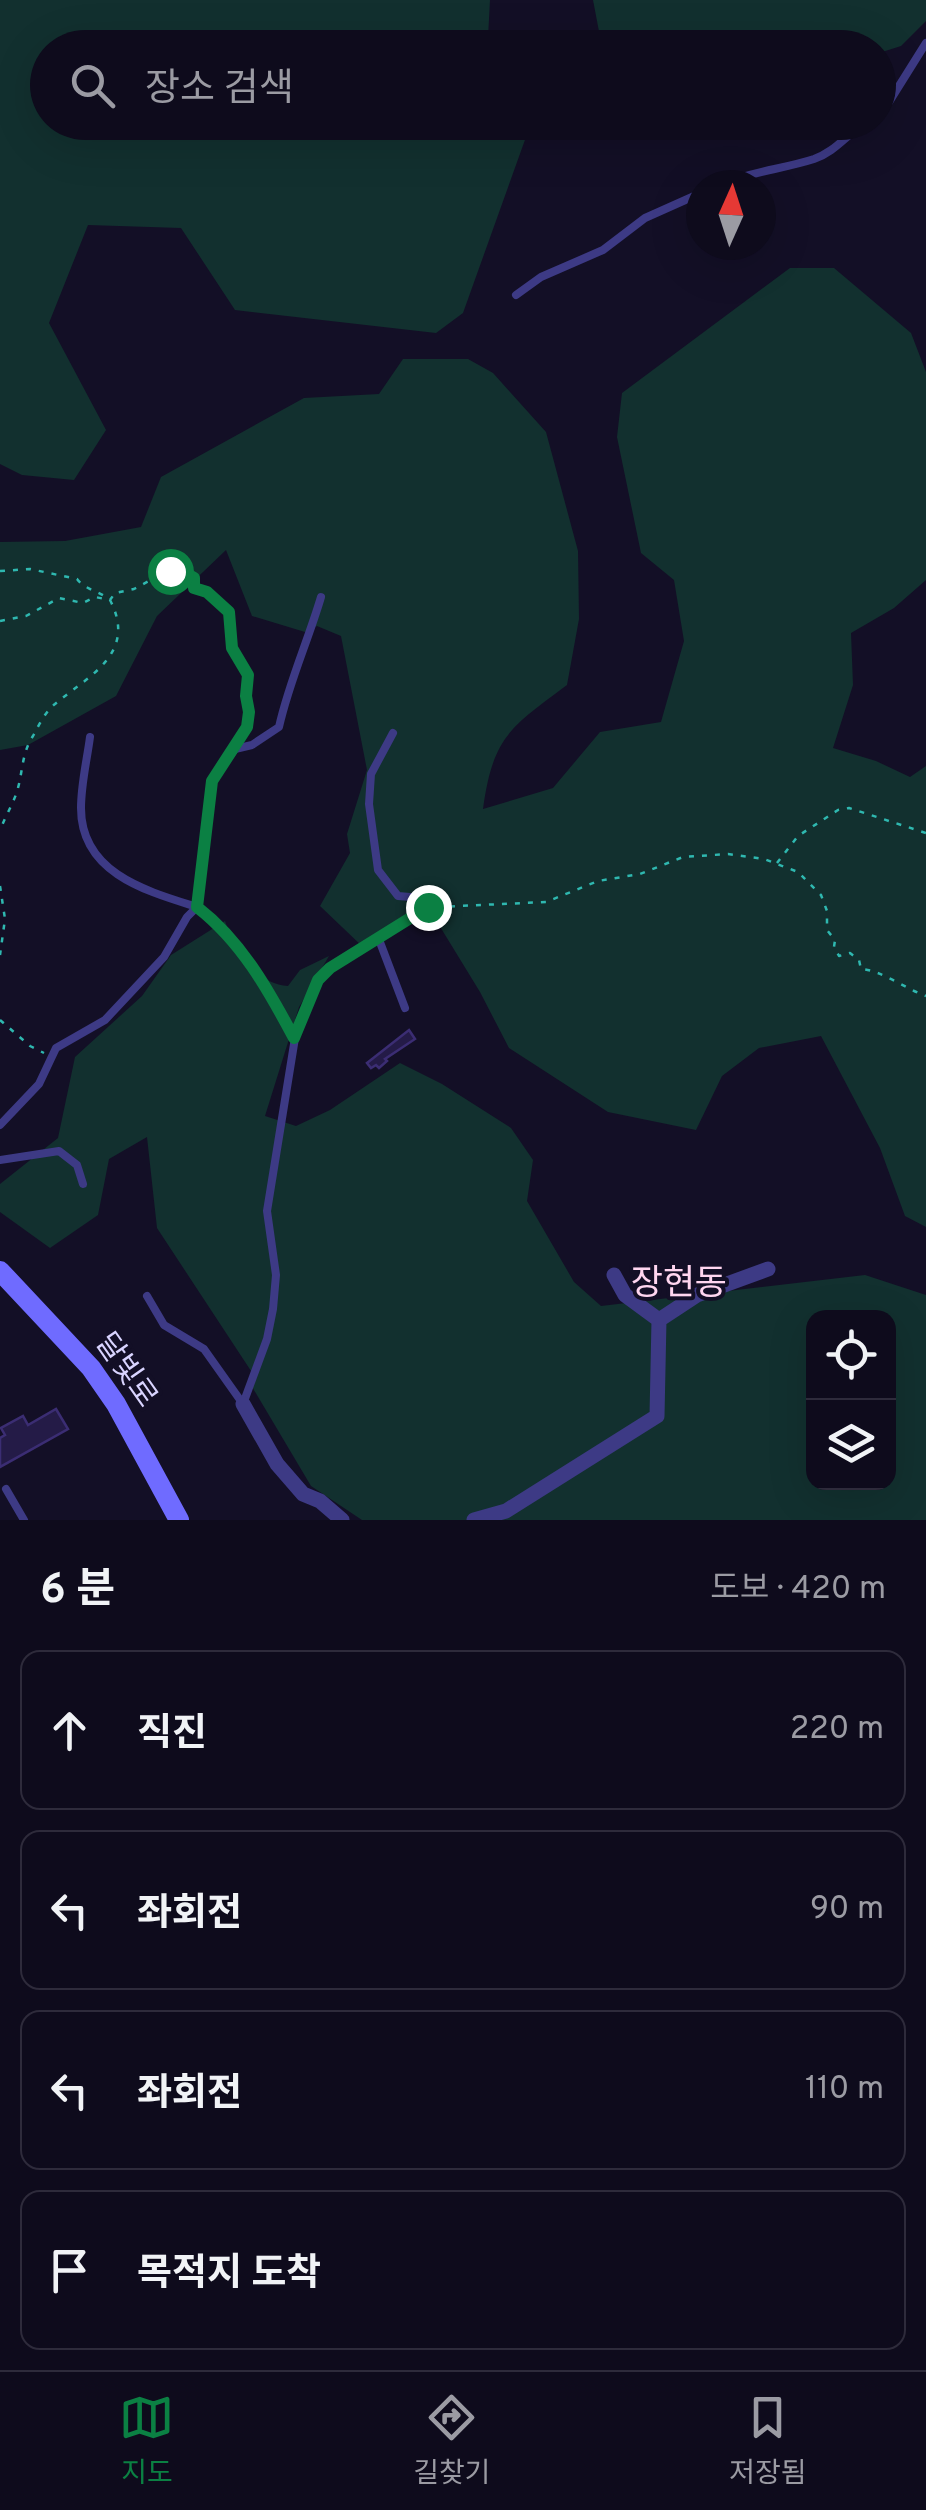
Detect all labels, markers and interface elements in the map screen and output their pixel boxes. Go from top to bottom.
search box [30,30,896,140]
icon: search [65,58,120,113]
text: 장소 검색 [145,66,294,115]
north arrow [686,170,776,260]
route start [148,549,194,595]
route end [406,885,452,931]
district label: 장현동 [631,1263,727,1307]
map controls [806,1310,896,1490]
button: locate [806,1310,896,1400]
street label: 달빛로 [86,1326,164,1416]
button: layers [806,1400,896,1490]
text: 6 분 [40,1565,115,1618]
text: 도보 · 420 m [710,1570,886,1610]
icon: ahead [42,1703,97,1758]
text: 220 m [790,1710,884,1750]
text: 직진 [137,1711,207,1760]
icon: left [42,1883,97,1938]
text: 90 m [810,1890,884,1930]
text: 좌회전 [137,1891,242,1940]
icon: left [42,2063,97,2118]
text: 110 m [805,2070,884,2110]
text: 좌회전 [137,2071,242,2120]
icon: arrive [42,2243,97,2298]
text: 목적지 도착 [137,2251,321,2300]
tab: 지도 [119,2390,174,2493]
tab: 길찾기 [413,2390,491,2493]
tab: 저장됨 [729,2390,807,2493]

